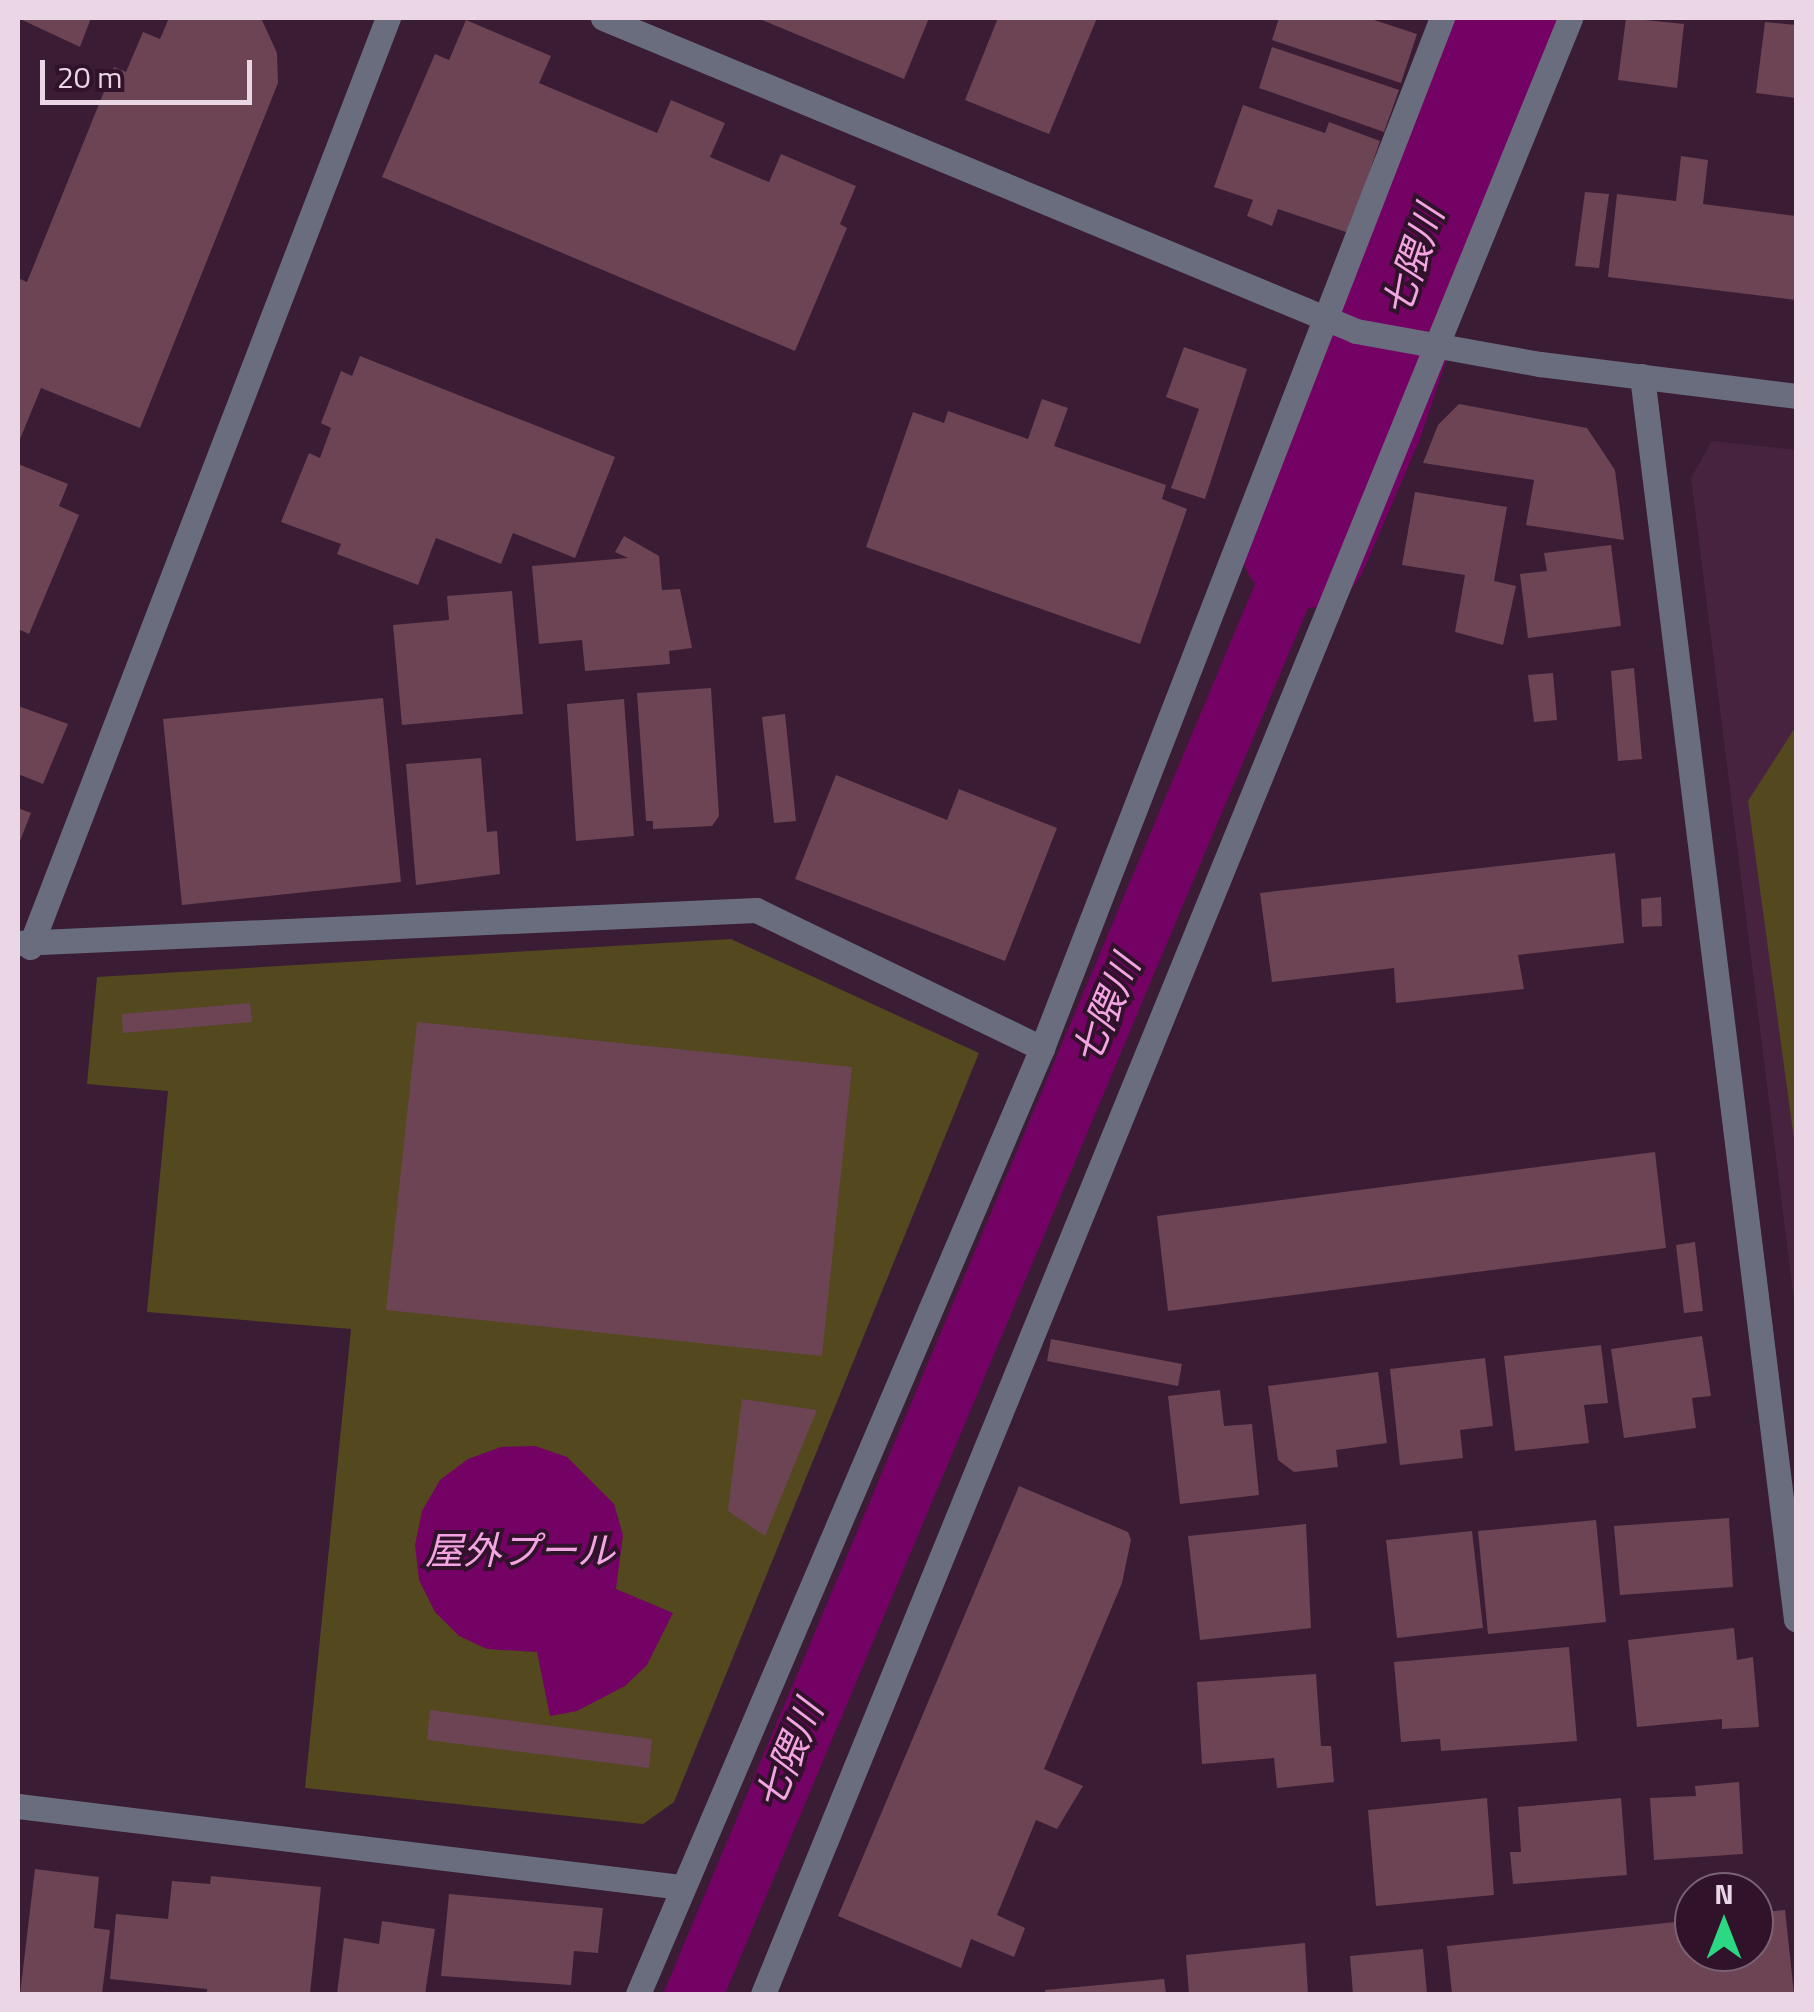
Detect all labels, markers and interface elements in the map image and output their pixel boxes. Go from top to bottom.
scale bar [45,40,258,102]
text: 20 m [57,54,122,100]
water label: 七隈川 [1373,200,1453,322]
water label: 七隈川 [1063,949,1149,1071]
water label: 屋外プール [425,1528,615,1574]
water label: 七隈川 [746,1694,832,1816]
north arrow [1674,1872,1774,1972]
text: N [1714,1872,1734,1915]

